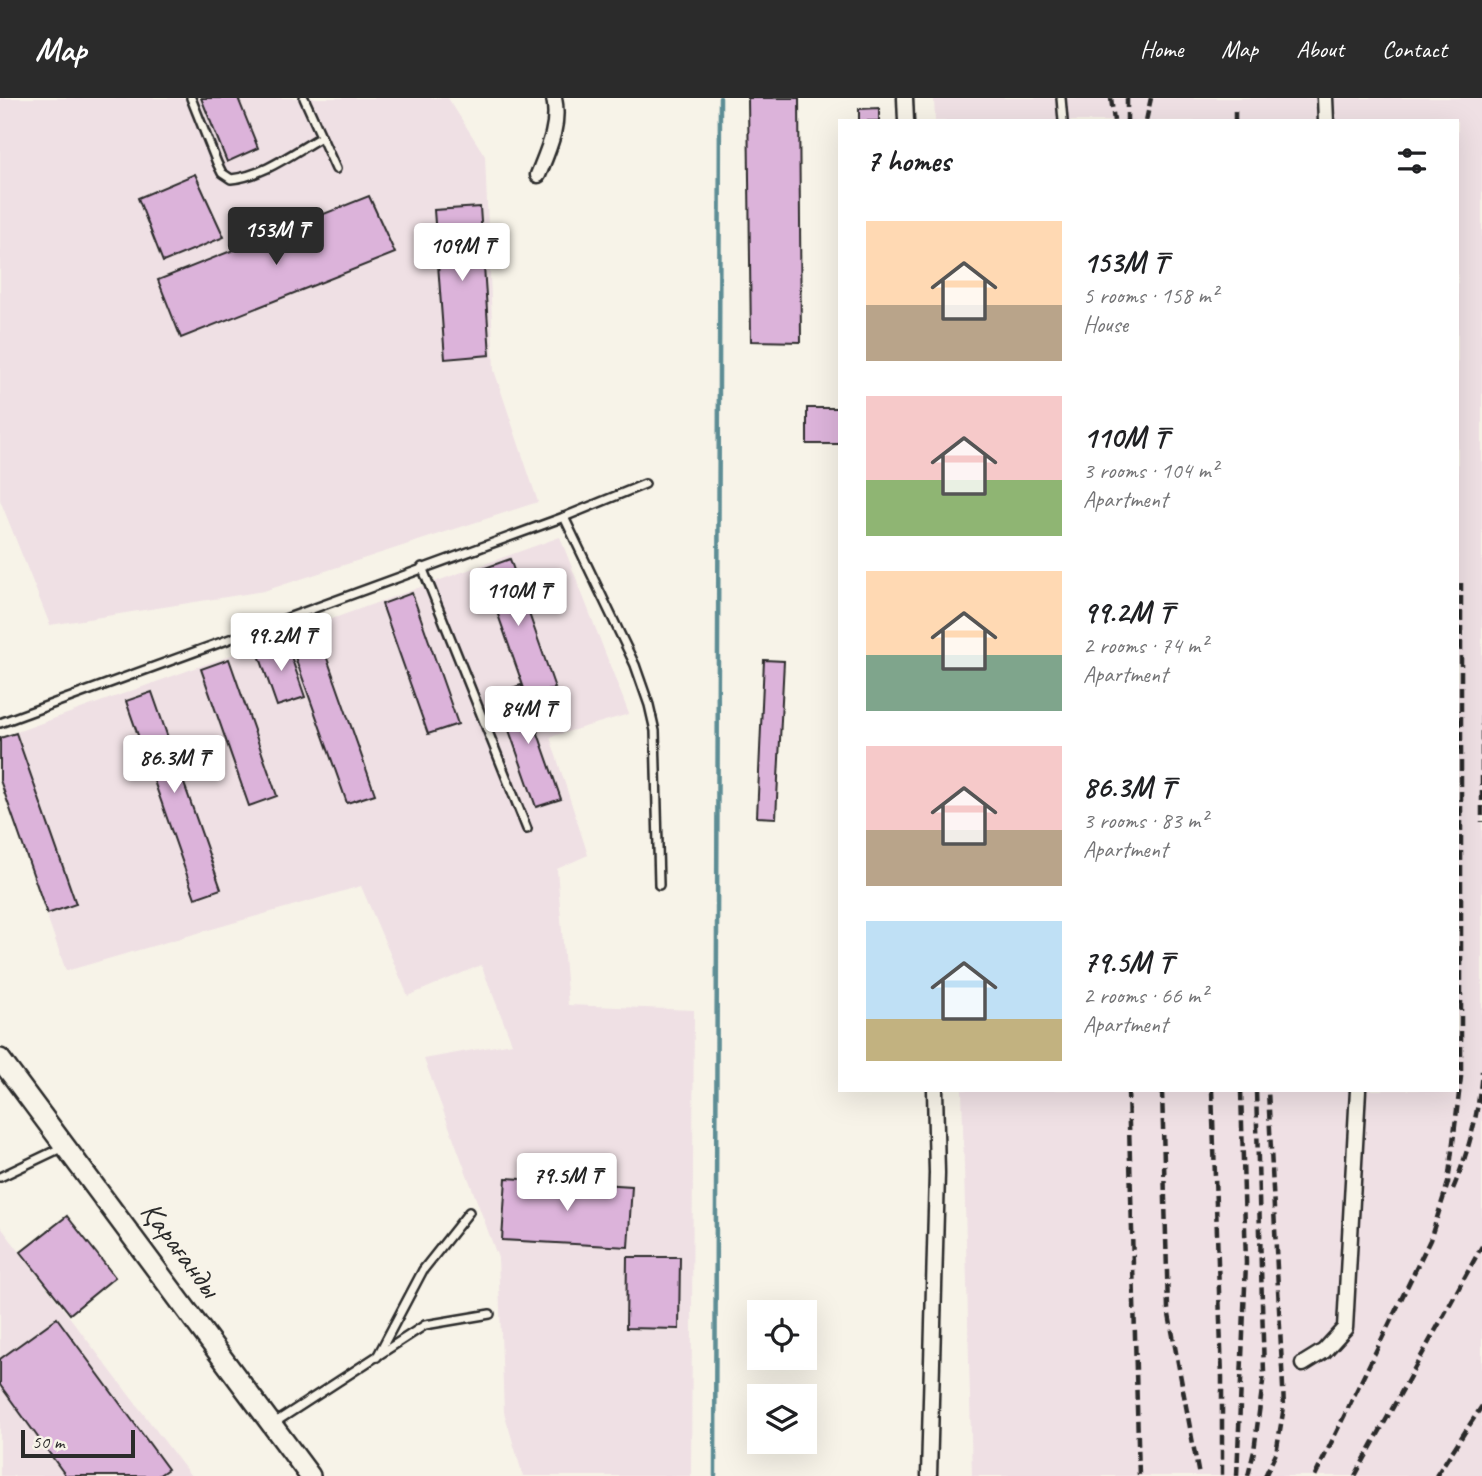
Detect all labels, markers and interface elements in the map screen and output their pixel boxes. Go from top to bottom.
text: Map [35,28,86,70]
text: Home [1140,34,1183,64]
text: Map [1221,34,1258,64]
text: About [1296,34,1344,64]
text: Contact [1382,34,1447,64]
text: 7 homes [866,142,951,180]
icon: filters [1393,142,1431,180]
pin: 153M ₸ [219,208,333,267]
text: 153M ₸ [244,215,308,244]
pin: 109M ₸ [405,223,519,283]
text: 109M ₸ [430,231,494,260]
text: 153M ₸ [1083,243,1167,281]
icon: home [922,249,1006,333]
text: 5 rooms · 158 m² [1083,281,1218,310]
text: House [1083,310,1128,339]
text: 110M ₸ [1083,418,1167,456]
icon: home [922,424,1006,508]
text: 3 rooms · 104 m² [1083,456,1218,485]
text: Apartment [1083,485,1168,514]
pin: 110M ₸ [461,568,575,628]
text: 110M ₸ [486,576,550,605]
text: 99.2M ₸ [1083,593,1173,631]
icon: home [922,599,1006,683]
pin: 99.2M ₸ [216,614,346,673]
text: 99.2M ₸ [247,621,315,650]
text: 2 rooms · 74 m² [1083,631,1207,660]
text: Apartment [1083,660,1168,689]
pin: 84M ₸ [479,686,577,746]
text: 84M ₸ [501,694,555,723]
pin: 86.3M ₸ [109,736,239,795]
text: 86.3M ₸ [139,743,209,772]
text: 86.3M ₸ [1083,768,1174,806]
icon: home [922,774,1006,858]
text: 3 rooms · 83 m² [1083,806,1207,835]
text: Apartment [1083,835,1168,864]
text: 79.5M ₸ [1083,943,1172,981]
icon: home [922,949,1006,1033]
text: 2 rooms · 66 m² [1083,981,1207,1010]
text: Apartment [1083,1010,1168,1039]
pin: 79.5M ₸ [502,1154,632,1213]
text: 79.5M ₸ [533,1161,601,1190]
street label: Қарағанды [133,1194,231,1306]
map controls [747,1300,817,1454]
button: locate [747,1300,817,1370]
button: layers [747,1384,817,1454]
scale bar [21,1427,135,1459]
text: 50 m [32,1430,64,1454]

